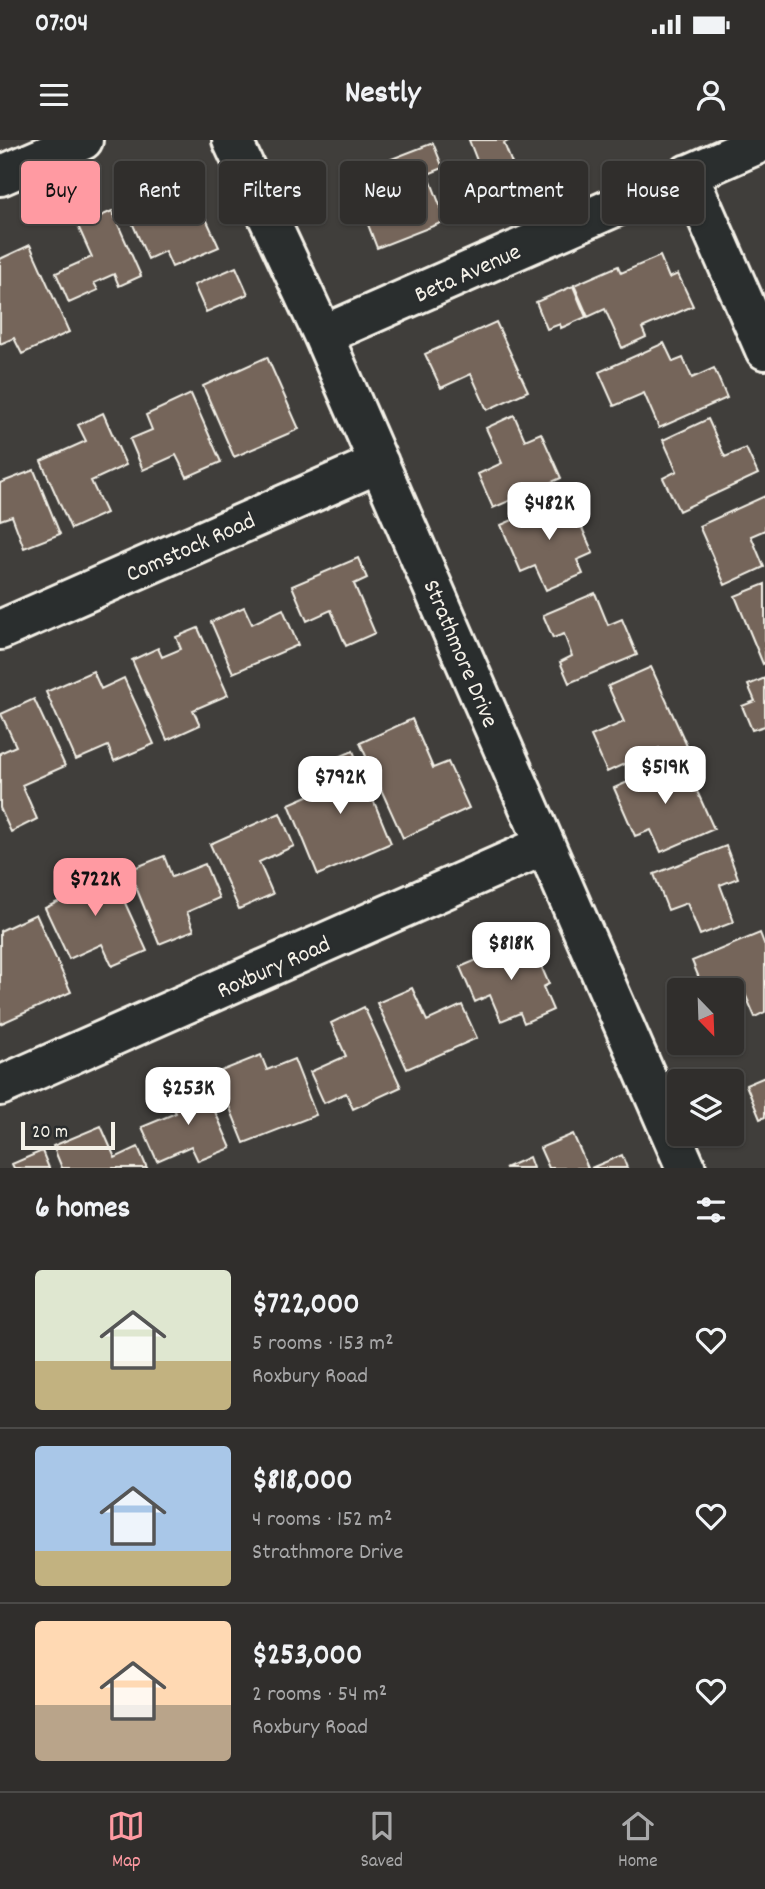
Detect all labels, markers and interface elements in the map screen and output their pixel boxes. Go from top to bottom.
text: 07:04 [35,6,88,43]
text: Nestly [345,72,420,118]
icon: menu [35,76,73,114]
icon: person [692,76,730,114]
chip: Buy [21,161,100,224]
chip: Rent [114,161,205,224]
chip: Filters [219,161,326,224]
chip: New [340,161,426,224]
chip: Apartment [440,161,588,224]
chip: House [602,161,704,224]
street label: Beta Avenue [410,236,527,313]
pin: $482K [500,482,598,542]
text: $482K [523,488,575,521]
street label: Comstock Road [121,505,261,592]
street label: Strathmore Drive [413,575,506,733]
pin: $519K [616,746,714,806]
text: $519K [641,752,689,785]
pin: $792K [291,756,389,816]
text: $792K [314,762,366,795]
pin: $722K [46,858,144,918]
text: $722K [69,864,121,897]
pin: $818K [462,922,560,982]
text: $818K [488,928,534,961]
street label: Roxbury Road [212,929,336,1009]
north arrow [667,978,744,1055]
map controls [667,978,744,1146]
pin: $253K [139,1068,237,1127]
button: layers [667,1069,744,1146]
text: $253K [161,1073,215,1106]
scale bar [21,1119,116,1151]
text: 20 m [32,1120,68,1147]
text: 6 homes [35,1189,130,1232]
icon: filters [692,1191,730,1229]
text: $722,000 [252,1285,360,1328]
icon: home [91,1298,175,1382]
icon: heart [692,1321,730,1359]
text: 5 rooms · 153 m² [252,1328,394,1361]
text: Roxbury Road [252,1361,368,1394]
text: $818,000 [252,1461,353,1504]
icon: home [91,1474,175,1558]
icon: heart [692,1497,730,1535]
text: 4 rooms · 152 m² [252,1504,392,1537]
text: Strathmore Drive [252,1537,403,1570]
text: $253,000 [252,1636,362,1679]
icon: home [91,1649,175,1733]
icon: heart [692,1672,730,1710]
text: 2 rooms · 54 m² [252,1679,387,1712]
text: Roxbury Road [252,1712,368,1745]
tab: Map [107,1807,145,1876]
tab: Saved [360,1807,403,1876]
tab: Home [618,1807,658,1876]

